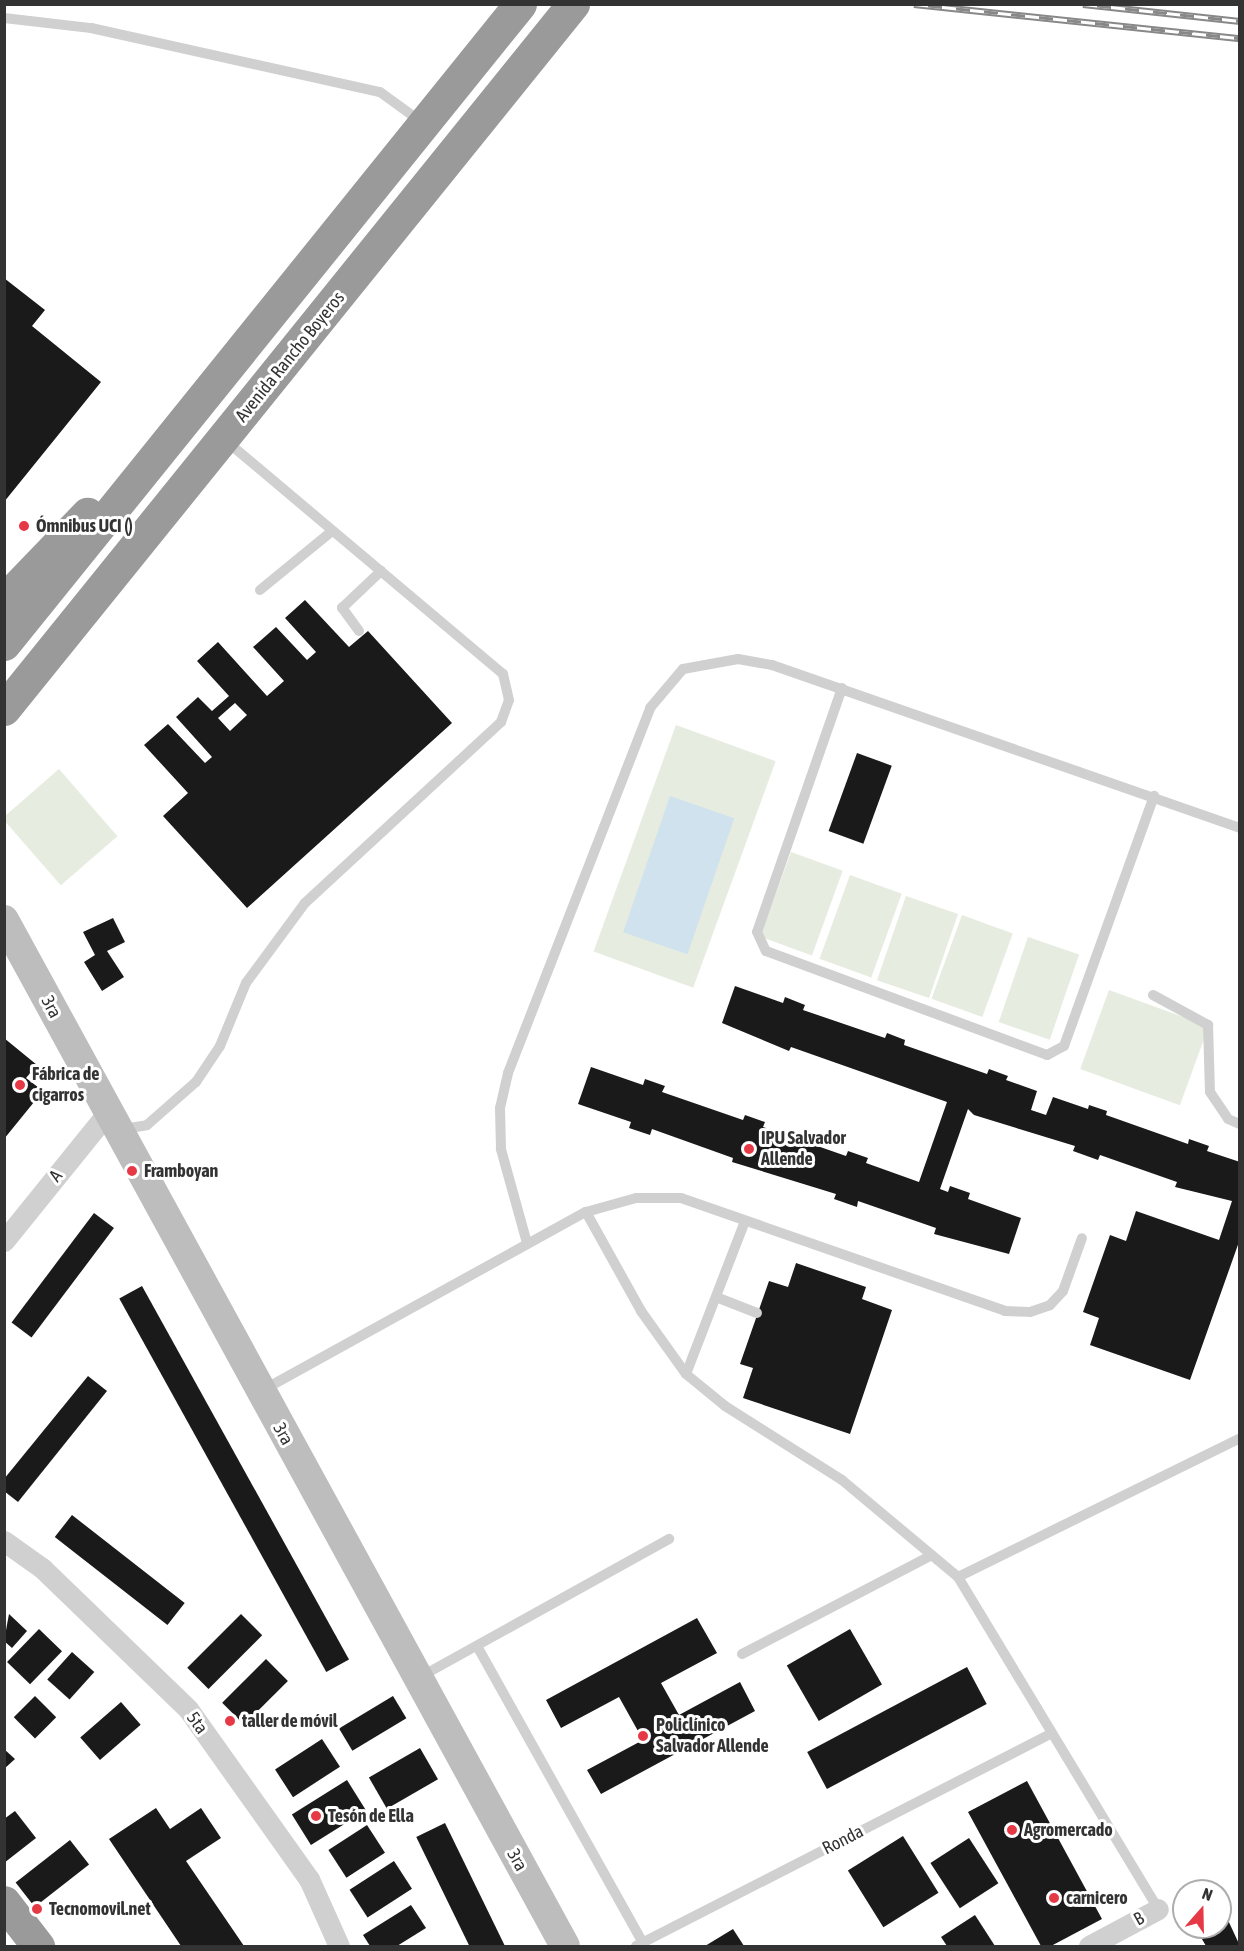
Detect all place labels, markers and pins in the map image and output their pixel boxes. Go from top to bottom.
place label: Ómnibus UCI () [36,515,133,537]
marker: Ómnibus UCI () [17,519,31,533]
place label: Fábrica de cigarros [32,1064,99,1106]
marker: Fábrica de cigarros [13,1078,27,1092]
place label: IPU Salvador Allende [761,1128,846,1170]
marker: IPU Salvador Allende [742,1142,756,1156]
place label: Framboyan [144,1160,218,1182]
marker: Framboyan [125,1164,139,1178]
place label: taller de móvil [242,1710,338,1732]
marker: taller de móvil [223,1714,237,1728]
place label: Policlínico Salvador Allende [656,1715,769,1758]
marker: Policlínico Salvador Allende [634,1727,652,1745]
place label: Tesón de Ella [328,1805,414,1827]
marker: Tesón de Ella [309,1809,323,1823]
place label: Agromercado [1024,1819,1113,1841]
marker: Agromercado [1005,1823,1019,1837]
place label: carnicero [1066,1887,1128,1909]
marker: carnicero [1047,1891,1061,1905]
place label: Tecnomovil.net [49,1898,151,1920]
marker: Tecnomovil.net [30,1902,44,1916]

